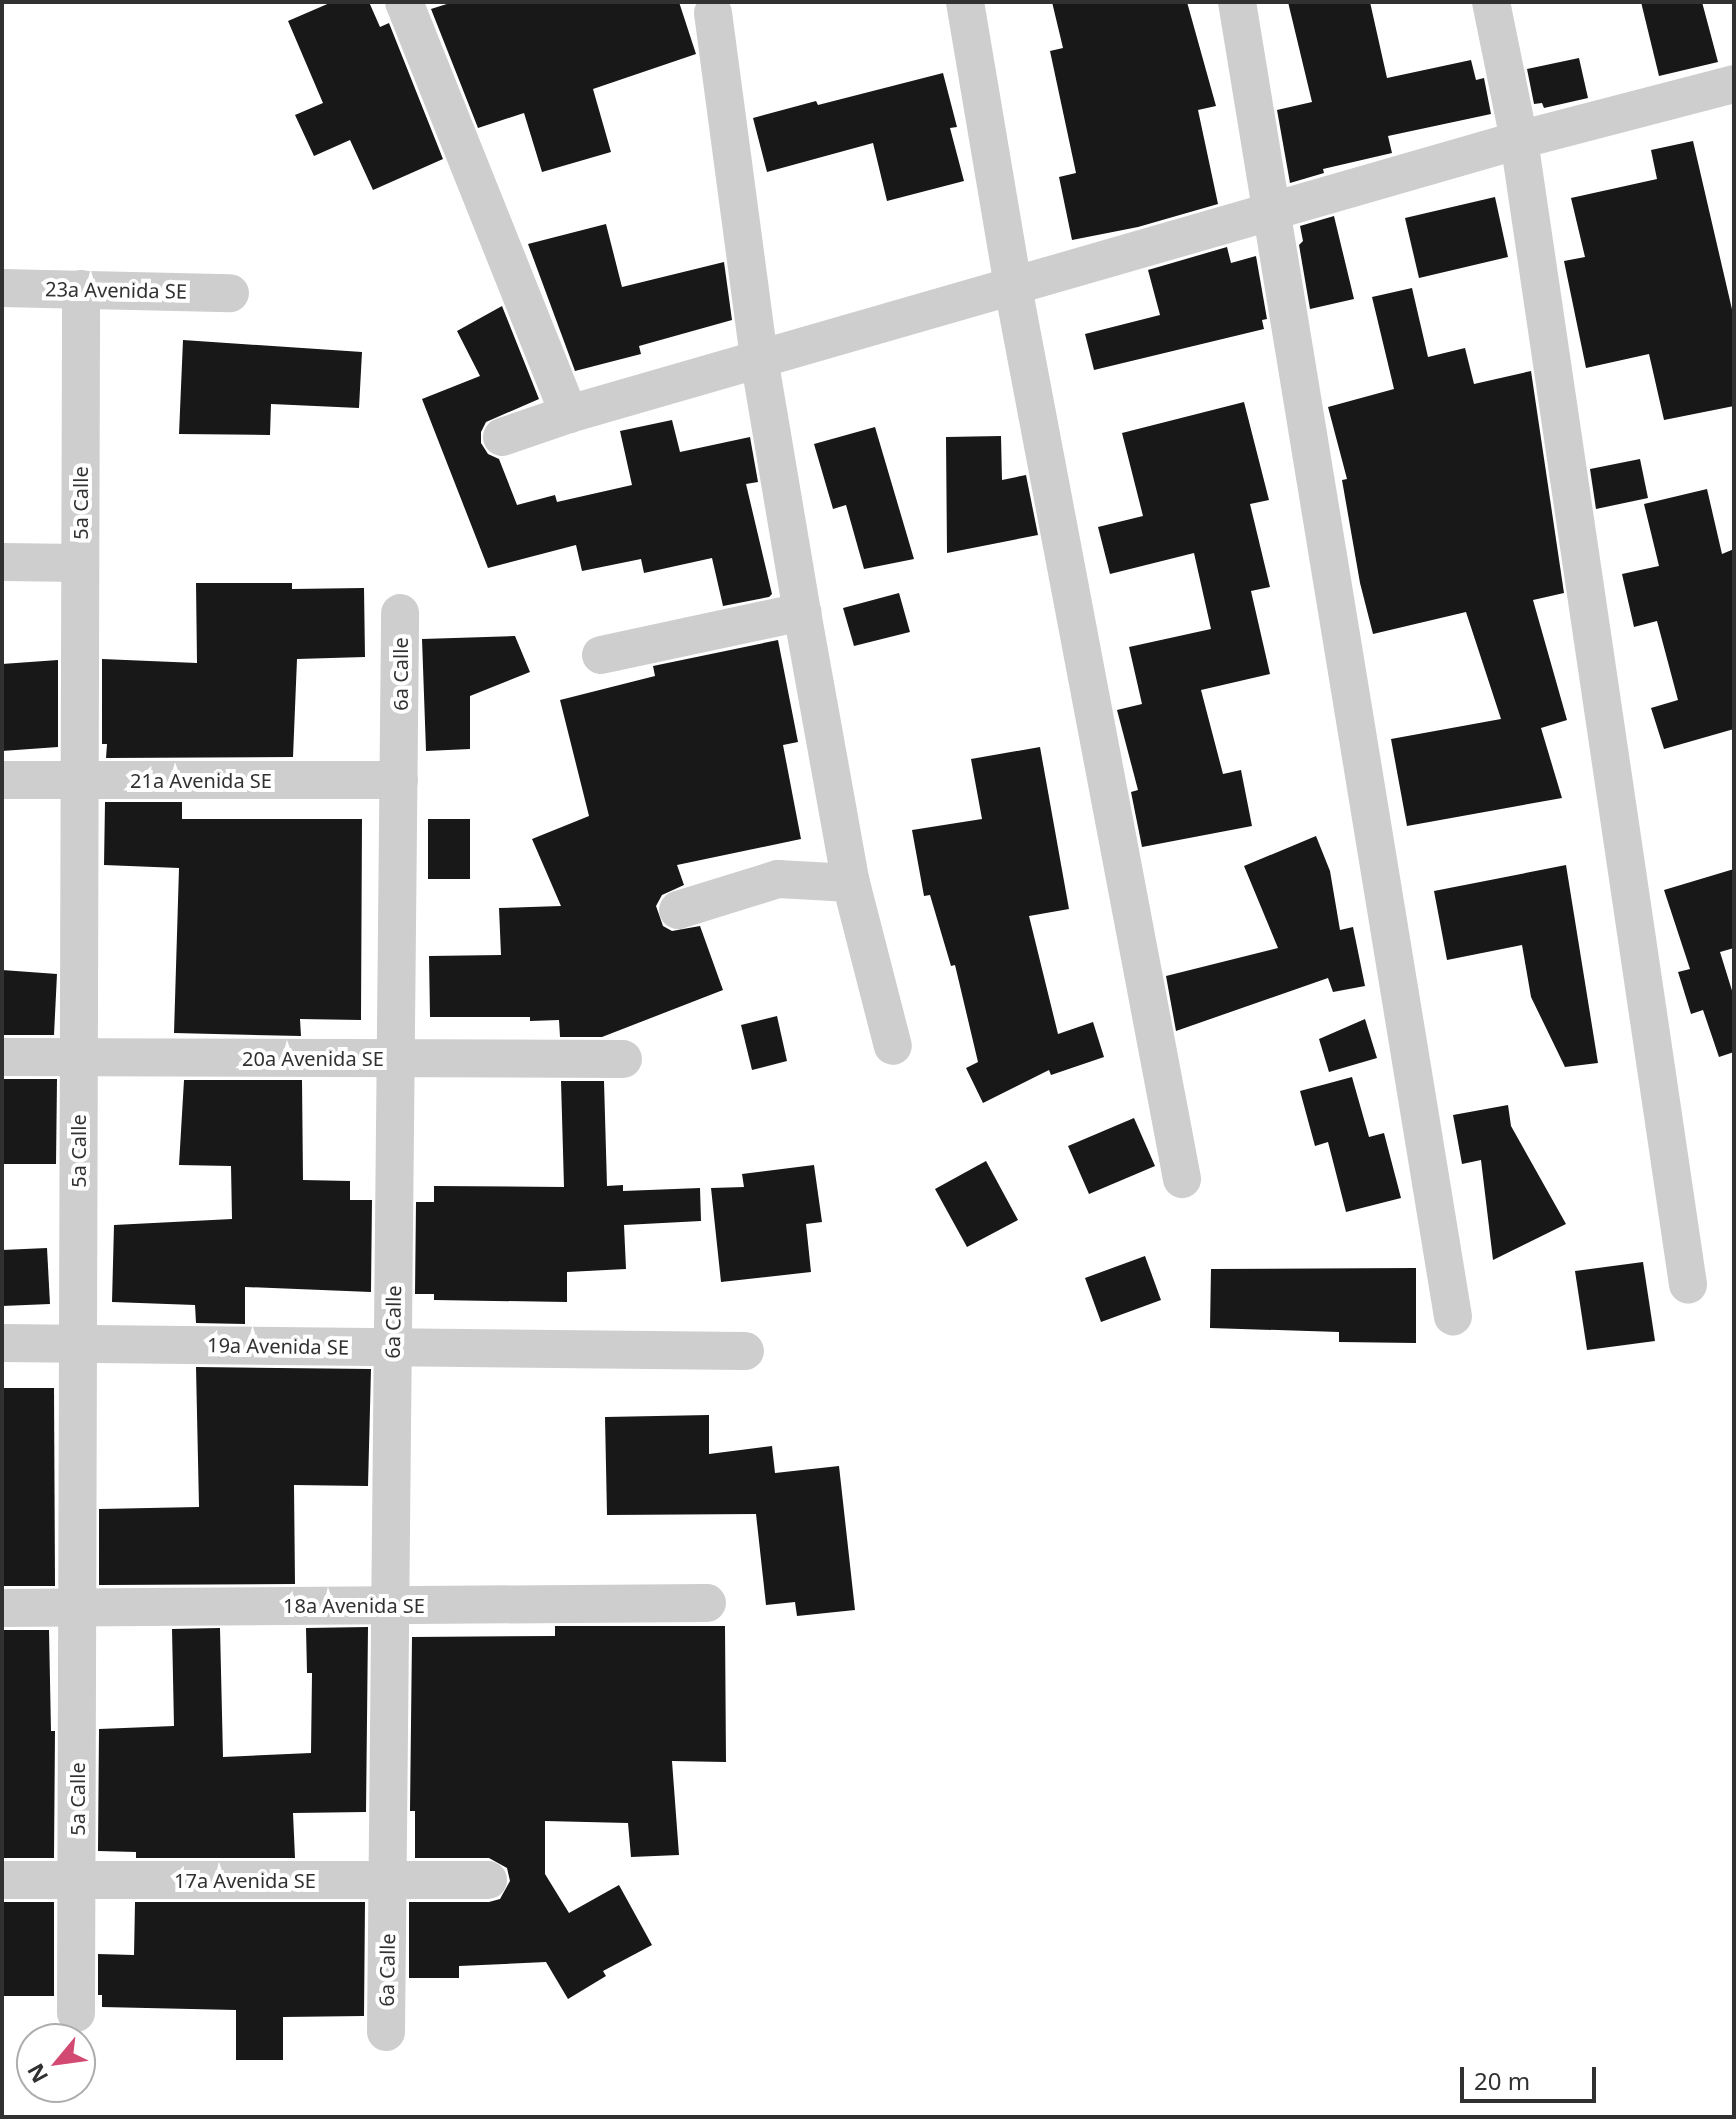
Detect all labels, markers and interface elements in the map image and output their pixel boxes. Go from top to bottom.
street label: 23a Avenida SE [45,277,187,303]
street label: 5a Calle [68,466,92,540]
street label: 6a Calle [388,637,412,711]
street label: 21a Avenida SE [130,768,272,792]
street label: 20a Avenida SE [242,1046,384,1070]
street label: 5a Calle [66,1114,90,1188]
street label: 6a Calle [380,1285,406,1359]
street label: 19a Avenida SE [207,1333,349,1359]
street label: 18a Avenida SE [283,1593,425,1617]
street label: 5a Calle [65,1762,89,1836]
street label: 17a Avenida SE [174,1868,316,1892]
street label: 6a Calle [374,1933,400,2007]
north arrow [16,2023,96,2103]
scale bar [1464,2051,1600,2101]
text: N [19,2059,54,2089]
text: 20 m [1474,2064,1530,2097]

